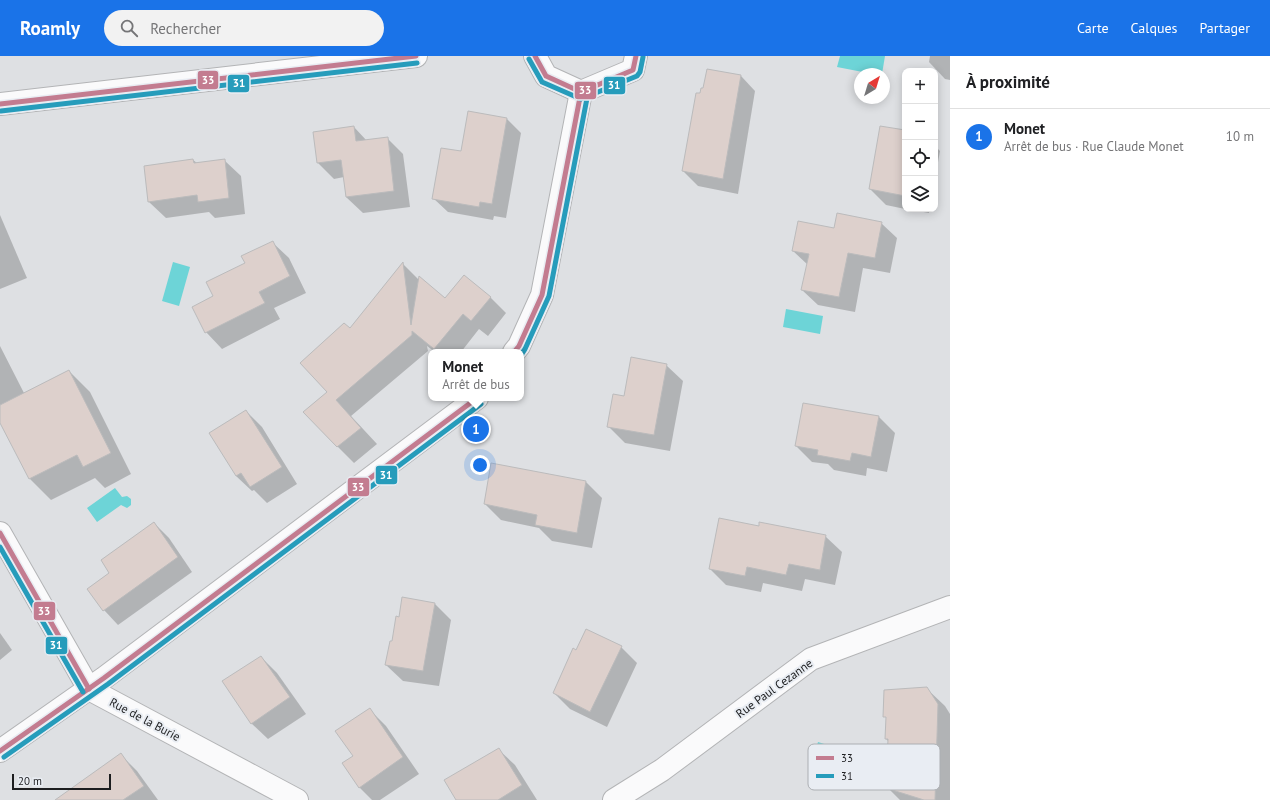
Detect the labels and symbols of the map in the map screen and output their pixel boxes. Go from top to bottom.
north arrow [854,68,890,104]
line badge: 33 [197,70,219,90]
text: 33 [202,73,214,87]
line badge: 31 [227,74,250,93]
text: 31 [233,76,245,90]
line badge: 31 [603,76,626,95]
text: 31 [608,78,620,92]
line badge: 33 [574,81,597,100]
text: 33 [579,83,591,97]
pin: 1 [463,414,489,444]
your location [470,455,490,475]
line badge: 31 [375,465,398,485]
text: 31 [380,468,392,482]
line badge: 33 [347,477,370,497]
text: 33 [352,480,364,494]
line badge: 33 [33,601,56,621]
text: 33 [38,604,50,618]
line badge: 31 [45,636,68,655]
text: 31 [50,638,62,652]
street label: Rue Paul Cezanne [733,655,815,721]
street label: Rue de la Burie [107,694,183,744]
legend [808,744,940,790]
text: 33 [841,751,853,765]
text: 31 [841,769,853,783]
scale bar [12,772,111,791]

